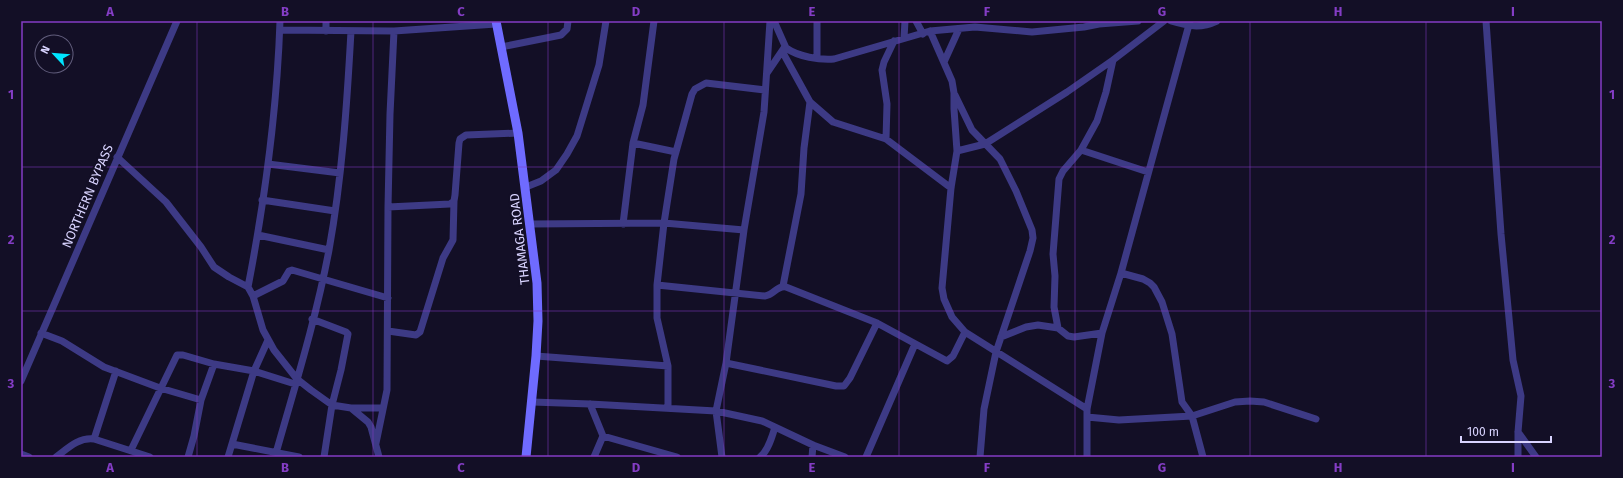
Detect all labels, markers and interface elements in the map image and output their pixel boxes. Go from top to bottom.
text: A [105,4,114,19]
text: B [281,4,289,19]
text: C [457,4,465,19]
text: D [632,4,641,19]
text: E [809,4,816,19]
text: F [984,4,991,19]
text: G [1158,4,1166,19]
text: H [1334,4,1342,19]
text: I [1511,4,1515,19]
north arrow [34,34,74,74]
text: N [38,44,53,56]
text: 1 [8,87,14,102]
text: 1 [1609,87,1615,102]
street label: NORTHERN BYPASS [59,142,116,250]
street label: THAMAGA ROAD [506,192,533,286]
text: 2 [8,232,15,247]
text: 2 [1609,232,1616,247]
text: 3 [7,376,15,391]
text: 3 [1608,376,1616,391]
scale bar [1461,418,1551,444]
text: 100 m [1467,425,1499,439]
text: A [105,460,114,475]
text: B [281,460,289,475]
text: C [457,460,465,475]
text: D [632,460,641,475]
text: E [809,460,816,475]
text: F [984,460,991,475]
text: G [1158,460,1166,475]
text: H [1334,460,1342,475]
text: I [1511,460,1515,475]

